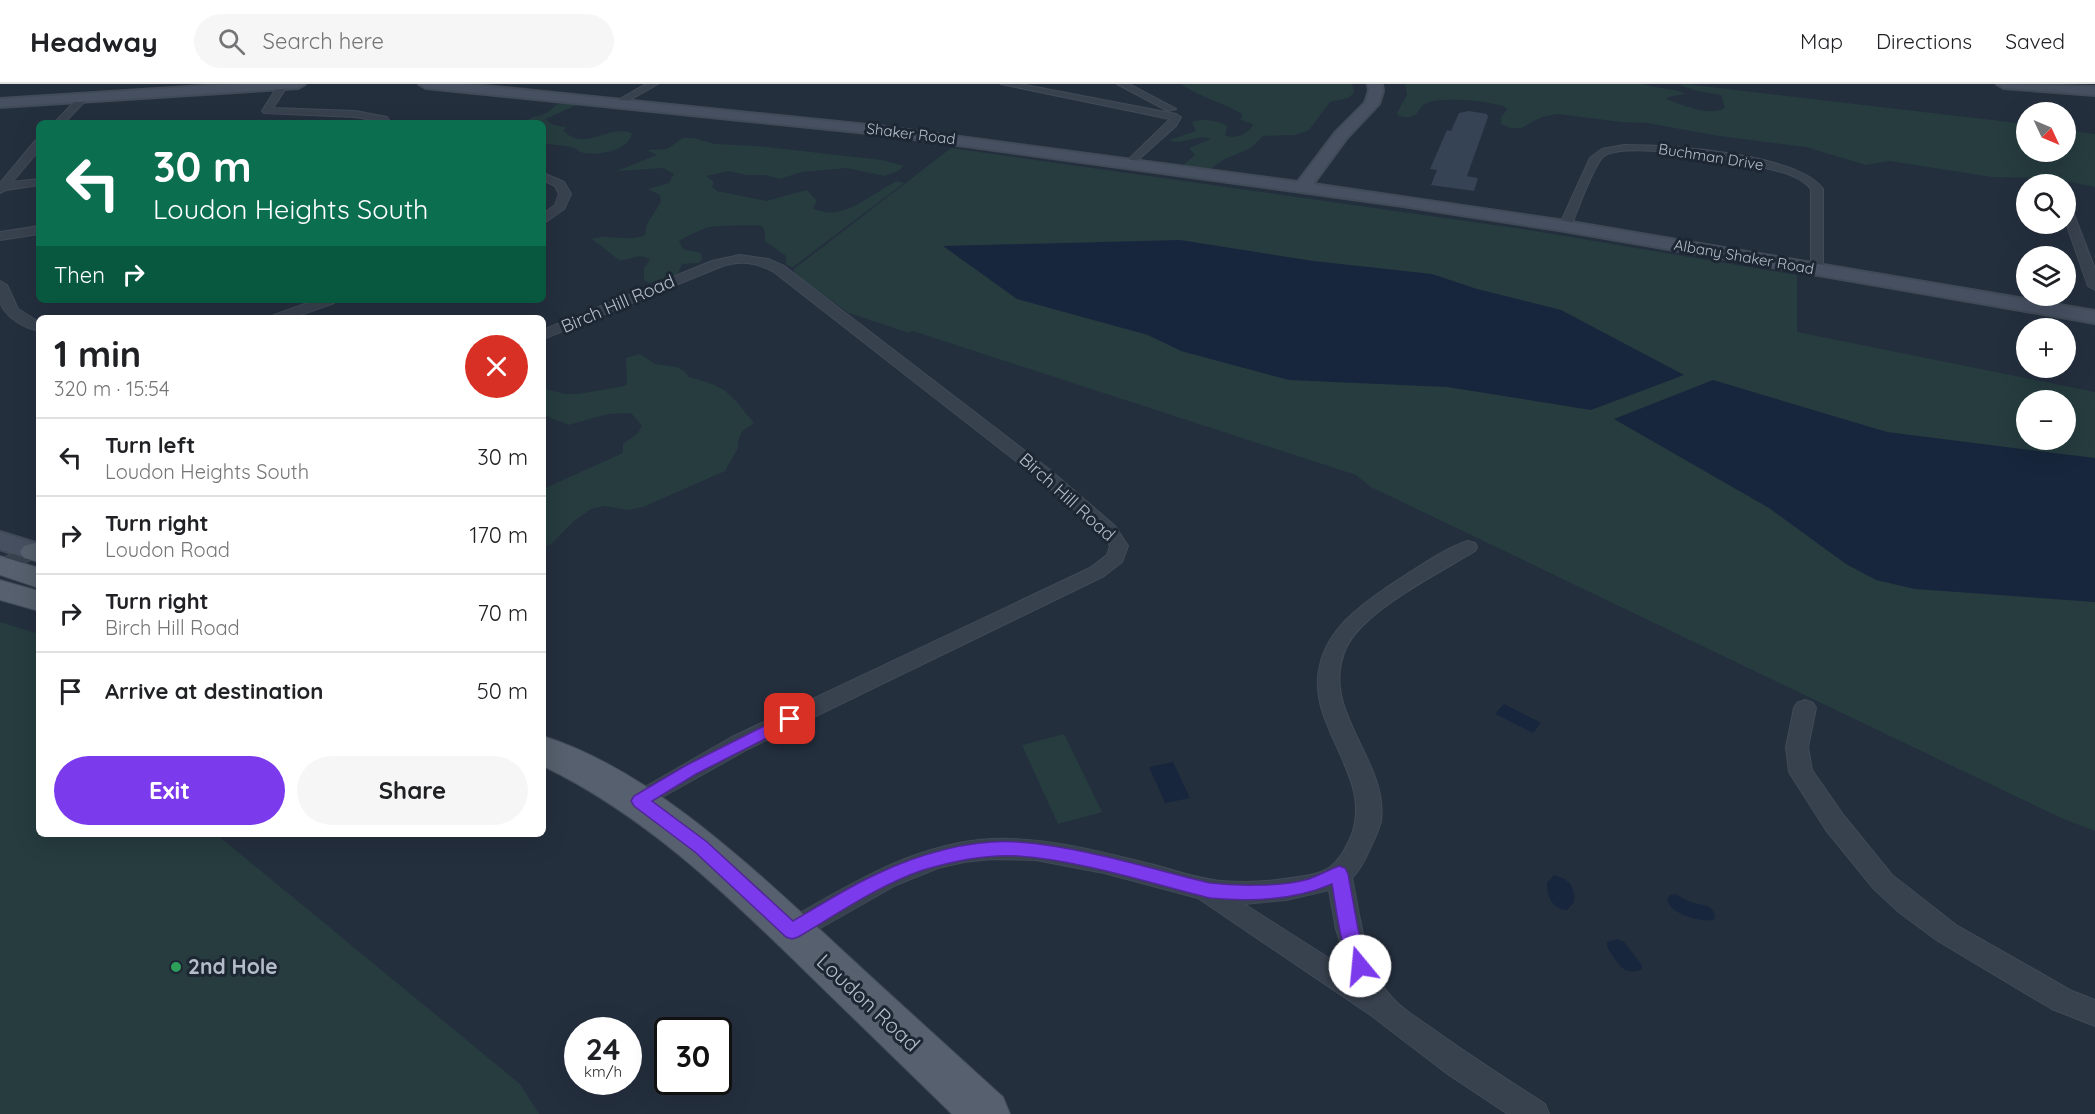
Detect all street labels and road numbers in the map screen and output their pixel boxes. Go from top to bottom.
street label: Shaker Road [866,119,957,148]
street label: Buchman Drive [1657,139,1765,174]
street label: Albany Shaker Road [1673,235,1816,278]
street label: Birch Hill Road [558,269,678,338]
street label: Birch Hill Road [1015,448,1120,546]
street label: Loudon Road [812,948,926,1057]

